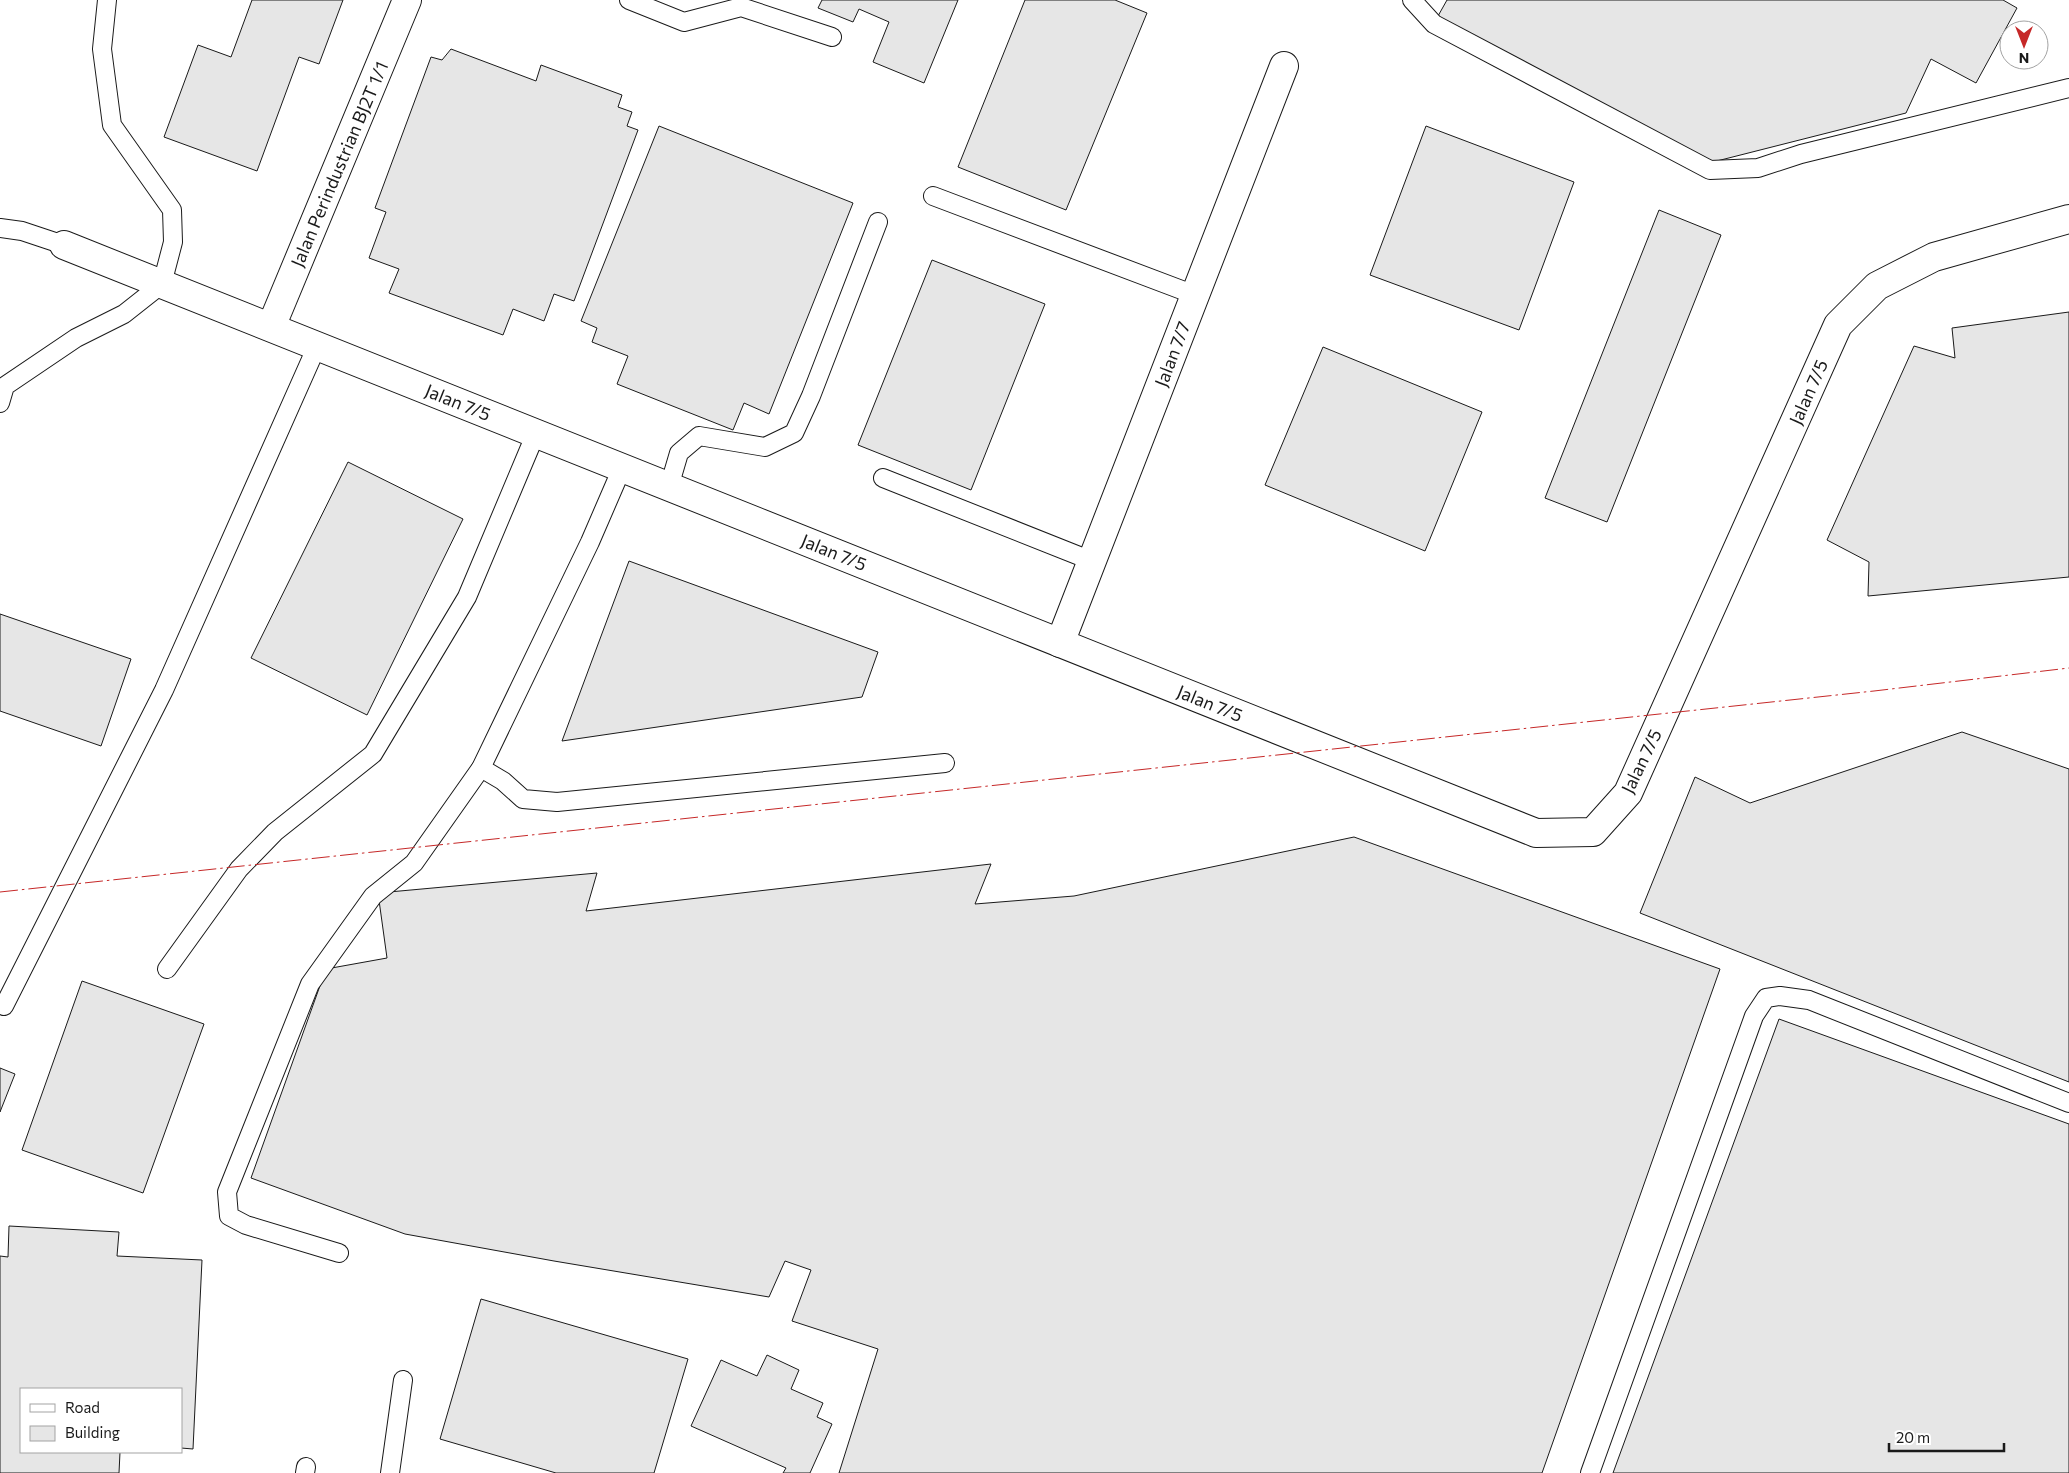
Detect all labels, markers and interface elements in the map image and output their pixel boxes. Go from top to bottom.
north arrow [1999,20,2049,70]
text: N [2019,50,2029,67]
street label: Jalan Perindustrian BJ2T 1/1 [286,58,392,270]
street label: Jalan 7/7 [1150,318,1194,390]
street label: Jalan 7/5 [1784,356,1832,428]
street label: Jalan 7/5 [422,379,494,425]
street label: Jalan 7/5 [798,529,870,575]
street label: Jalan 7/5 [1174,680,1246,726]
street label: Jalan 7/5 [1616,725,1666,797]
legend [20,1388,182,1453]
text: Road [65,1398,100,1416]
scale bar [1889,1420,2004,1452]
text: Building [65,1423,120,1441]
text: 20 m [1896,1428,1930,1446]

